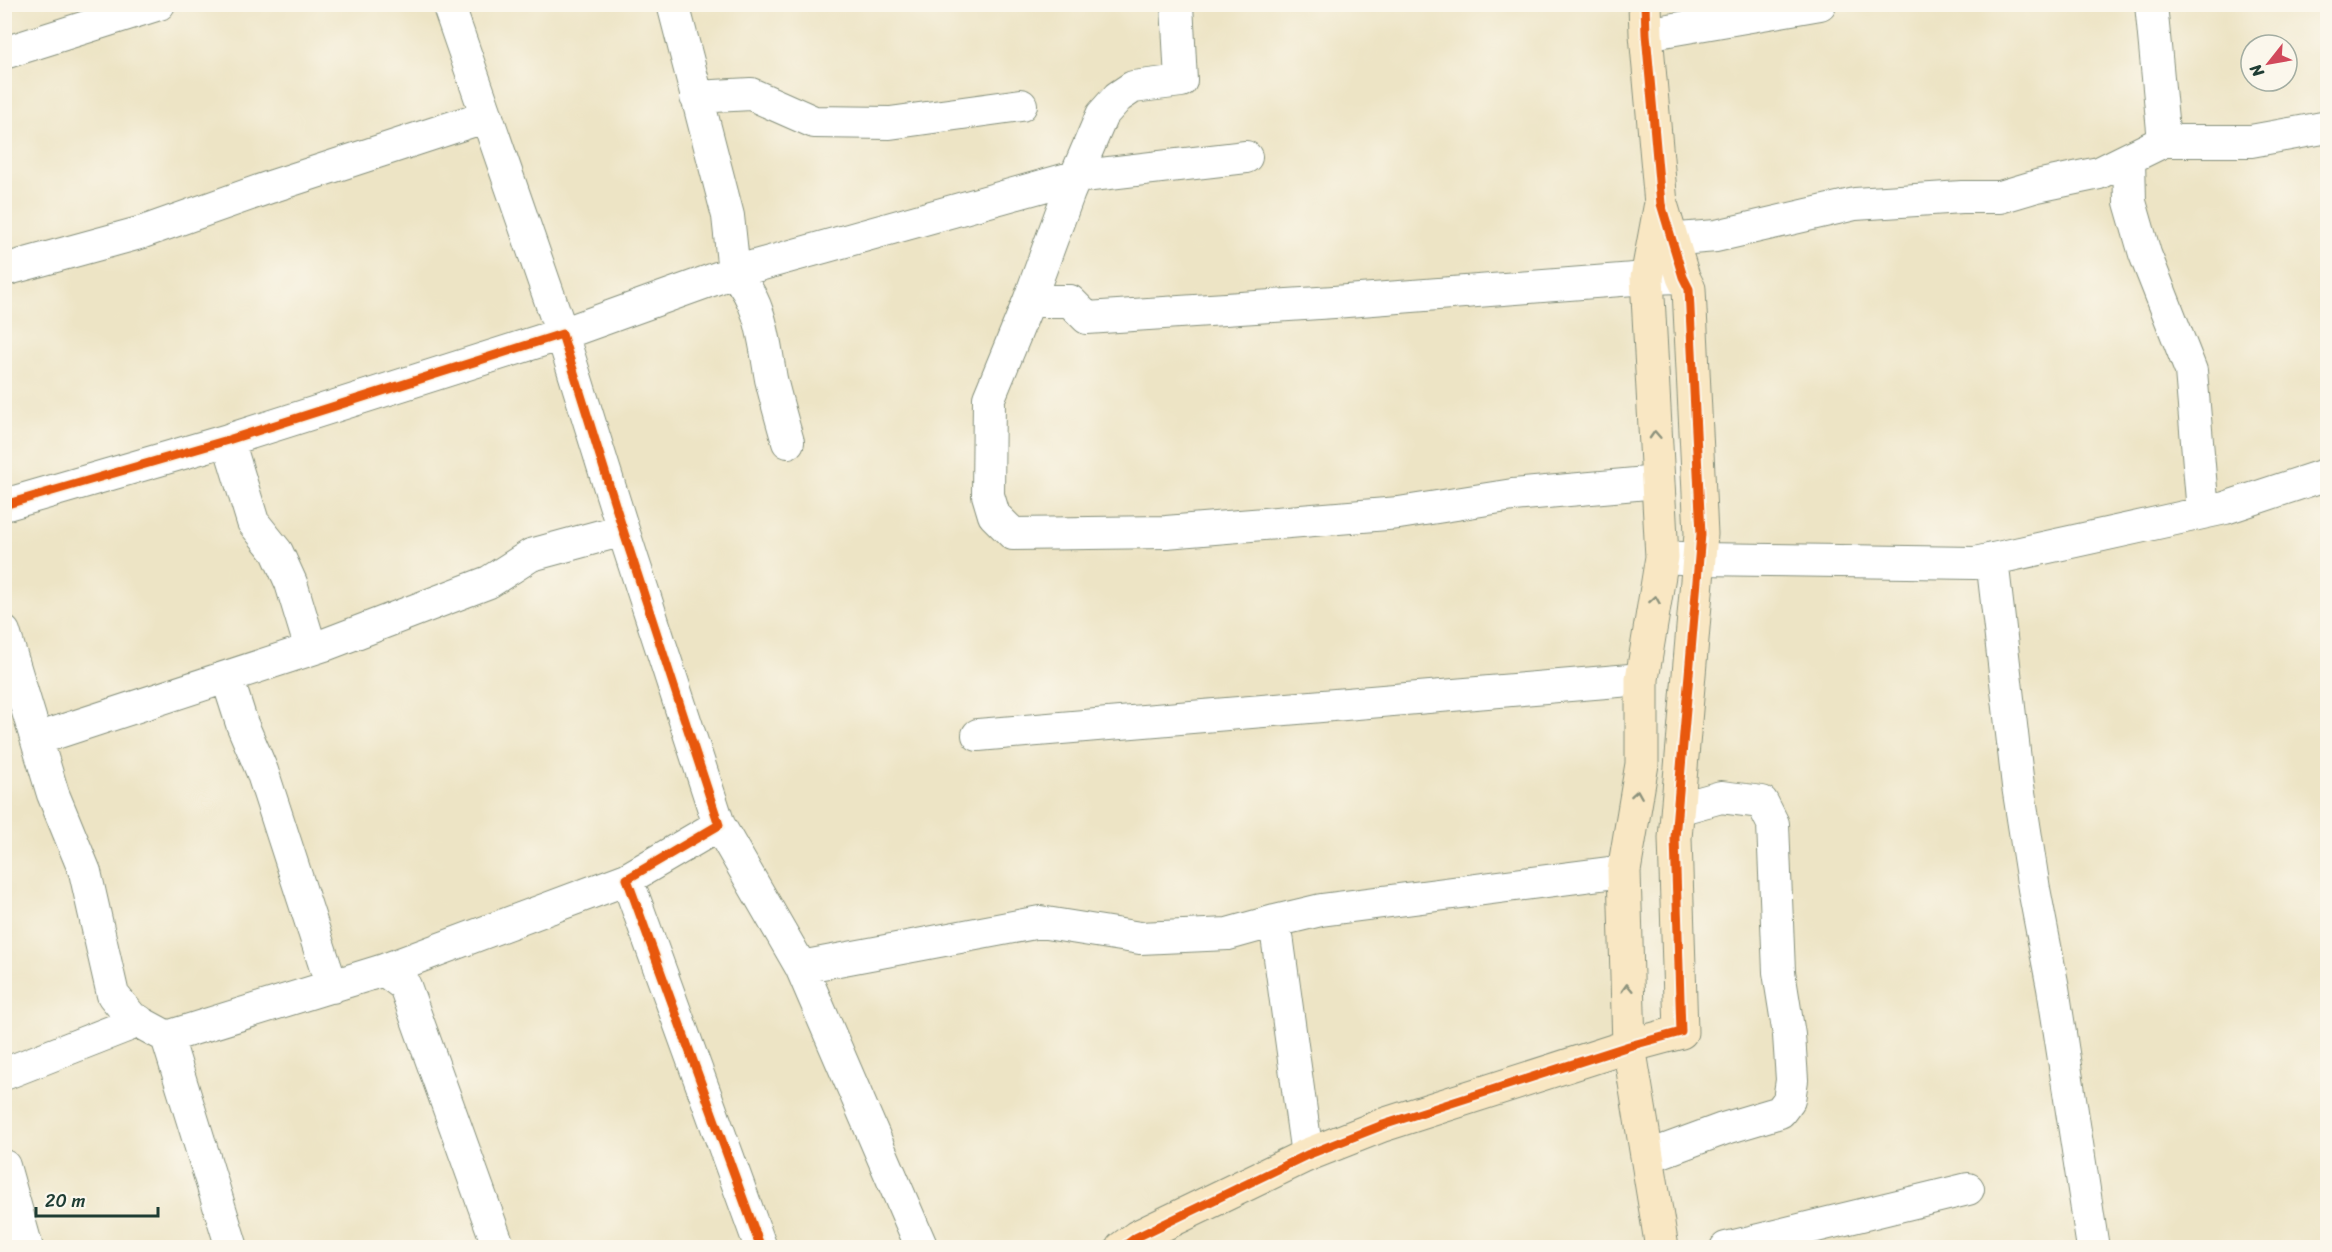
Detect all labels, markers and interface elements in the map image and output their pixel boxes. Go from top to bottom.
north arrow [2239,33,2299,93]
text: N [2241,57,2272,84]
one-way arrow [1649,431,1662,440]
one-way arrow [1648,596,1661,606]
one-way arrow [1630,789,1643,799]
one-way arrow [1621,983,1634,992]
scale bar [36,1180,158,1218]
text: 20 m [45,1185,85,1217]

